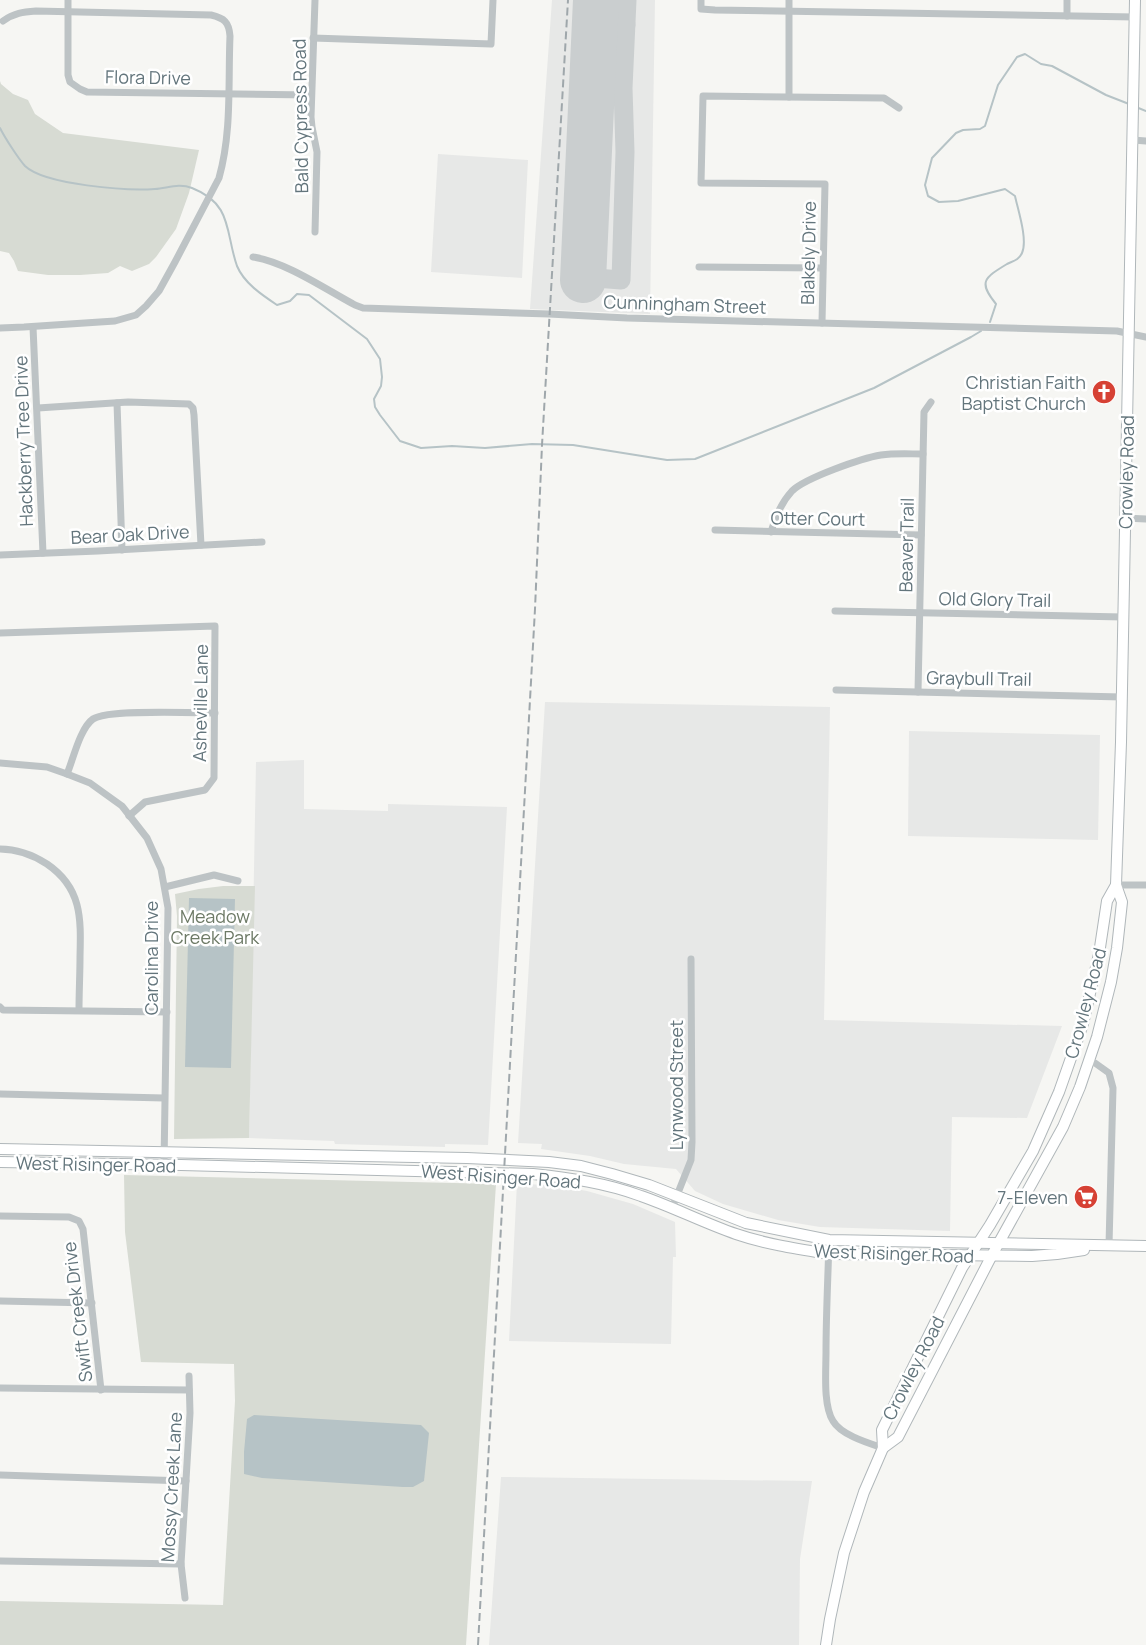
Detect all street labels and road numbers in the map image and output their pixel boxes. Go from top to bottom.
street label: Bald Cypress Road [287,39,313,193]
street label: Flora Drive [105,64,191,90]
street label: Blakely Drive [795,201,821,305]
street label: Cunningham Street [603,289,767,319]
street label: Hackberry Tree Drive [8,355,38,527]
street label: Crowley Road [1113,415,1139,529]
street label: Beaver Trail [893,497,919,593]
street label: Otter Court [770,505,866,531]
street label: Bear Oak Drive [70,519,190,549]
street label: Old Glory Trail [938,586,1052,612]
street label: Asheville Lane [187,644,213,762]
street label: Graybull Trail [926,665,1032,691]
street label: Carolina Drive [139,901,163,1015]
street label: Crowley Road [1059,945,1111,1061]
street label: Lynwood Street [664,1020,688,1150]
street label: West Risinger Road [16,1151,176,1177]
street label: West Risinger Road [420,1158,582,1194]
street label: West Risinger Road [813,1238,975,1268]
street label: Swift Creek Drive [56,1240,98,1384]
street label: Crowley Road [877,1312,949,1424]
street label: Mossy Creek Lane [155,1411,187,1563]

